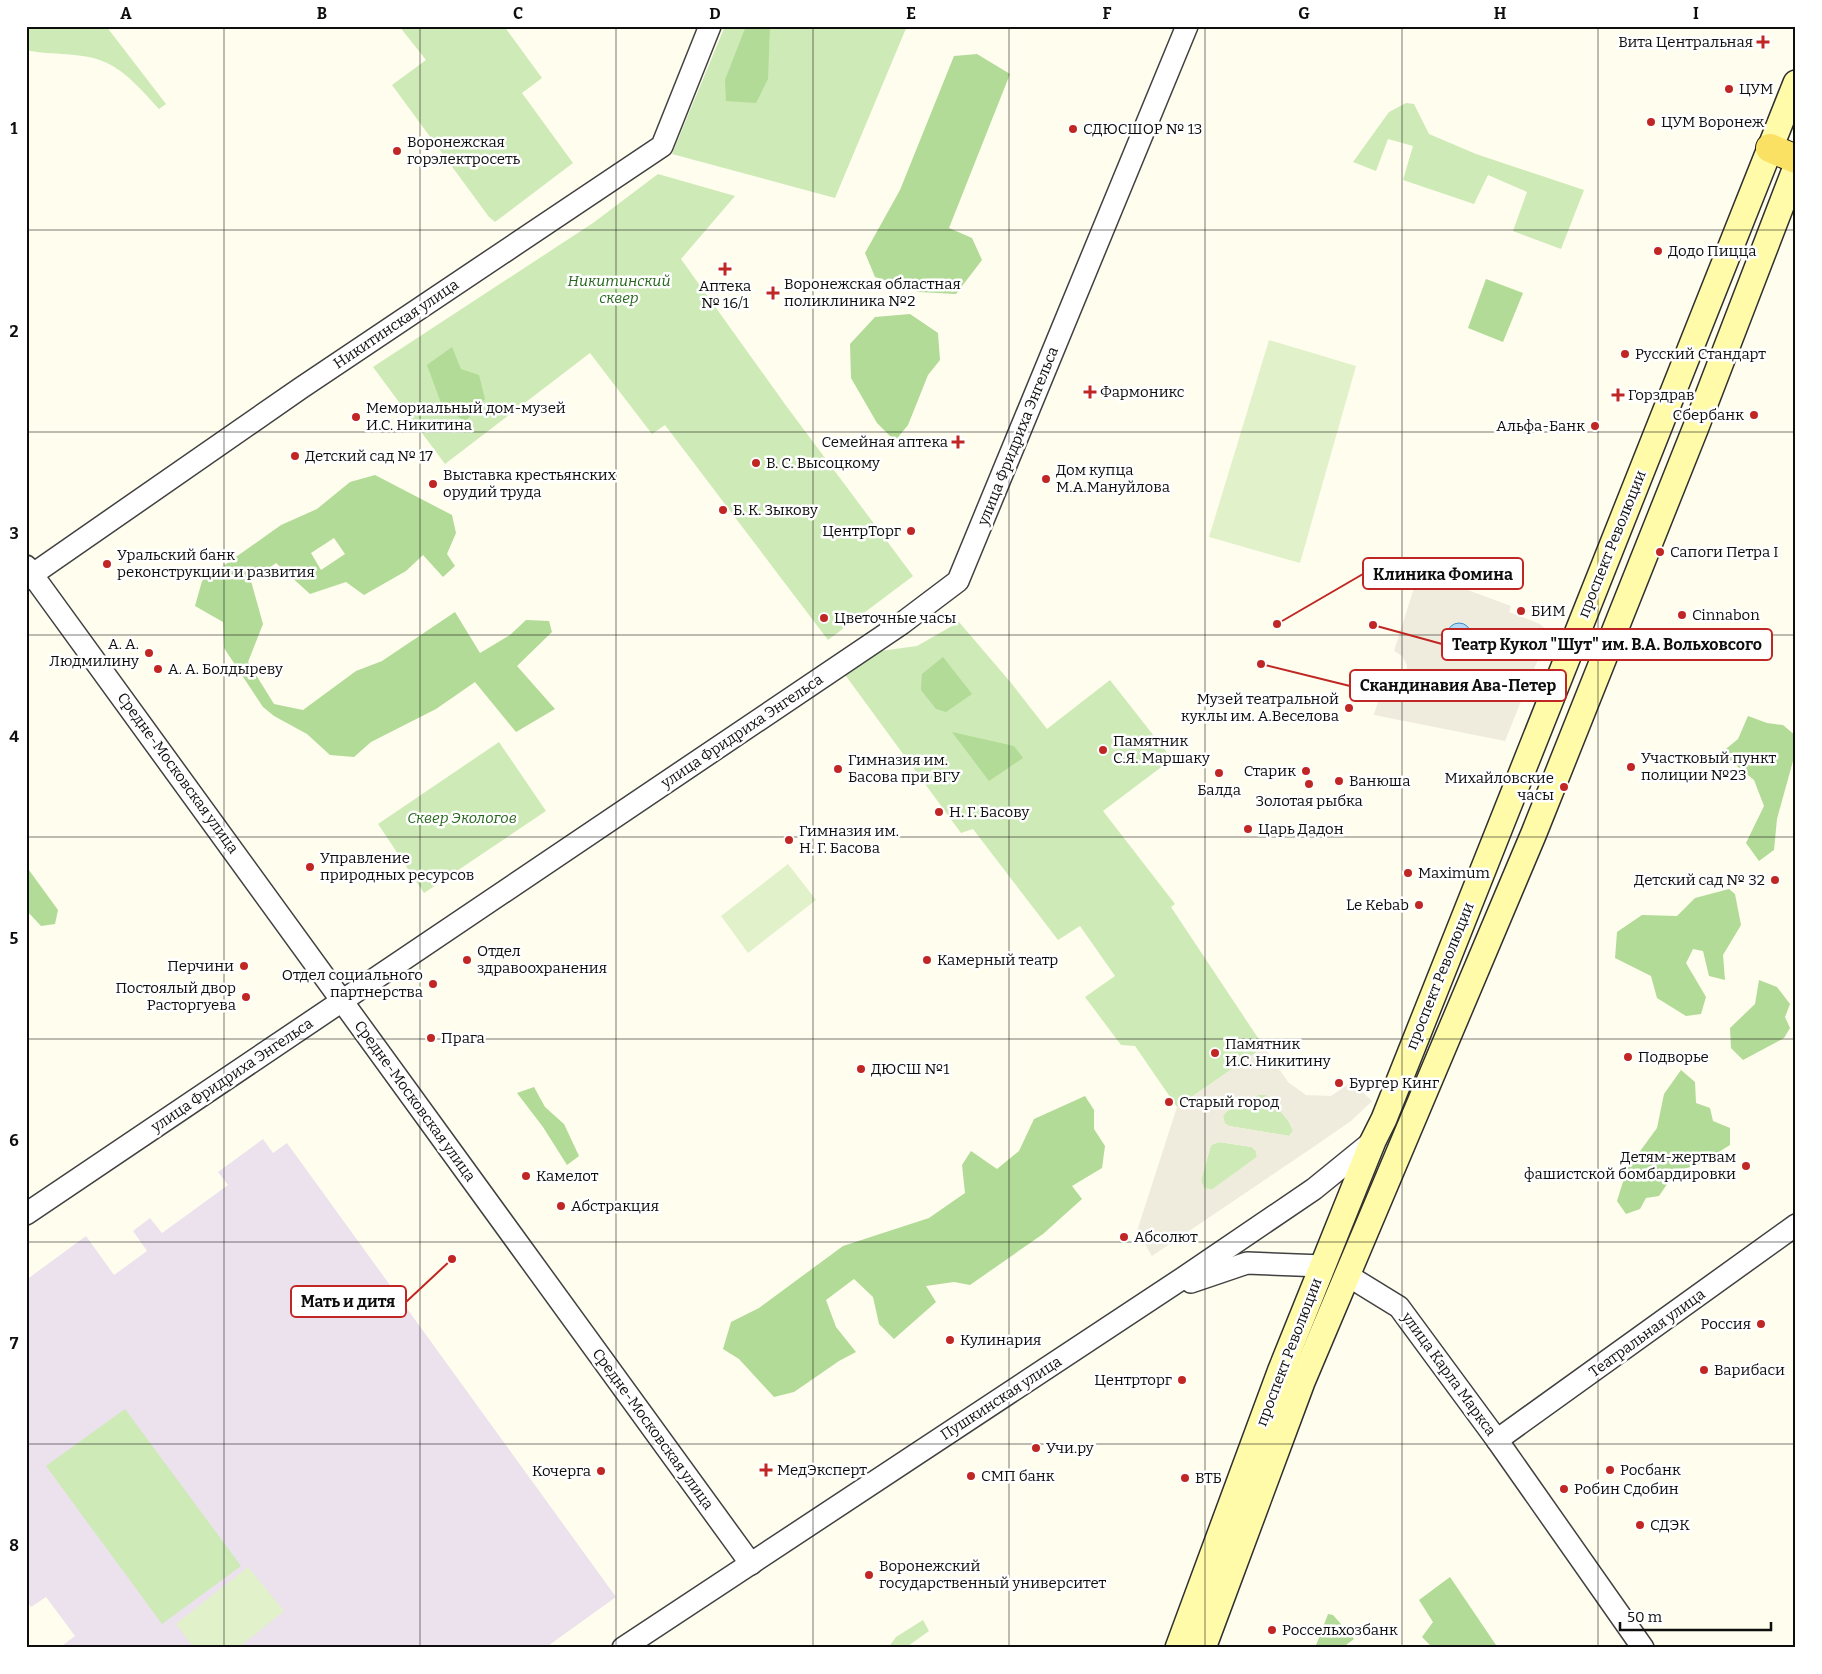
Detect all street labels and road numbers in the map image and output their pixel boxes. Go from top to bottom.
street label: Никитинская улица [330,275,462,373]
street label: улица Фридриха Энгельса [973,344,1062,529]
street label: проспект Революции [1574,468,1650,620]
street label: улица Фридриха Энгельса [657,670,826,792]
street label: Средне-Московская улица [114,689,242,857]
street label: проспект Революции [1402,900,1478,1052]
street label: улица Фридриха Энгельса [147,1014,316,1136]
street label: Средне-Московская улица [351,1017,479,1185]
street label: проспект Революции [1252,1275,1326,1429]
street label: Театральная улица [1586,1285,1708,1381]
street label: улица Карла Маркса [1397,1308,1500,1439]
street label: Средне-Московская улица [589,1345,717,1513]
street label: Пушкинская улица [937,1352,1065,1444]

